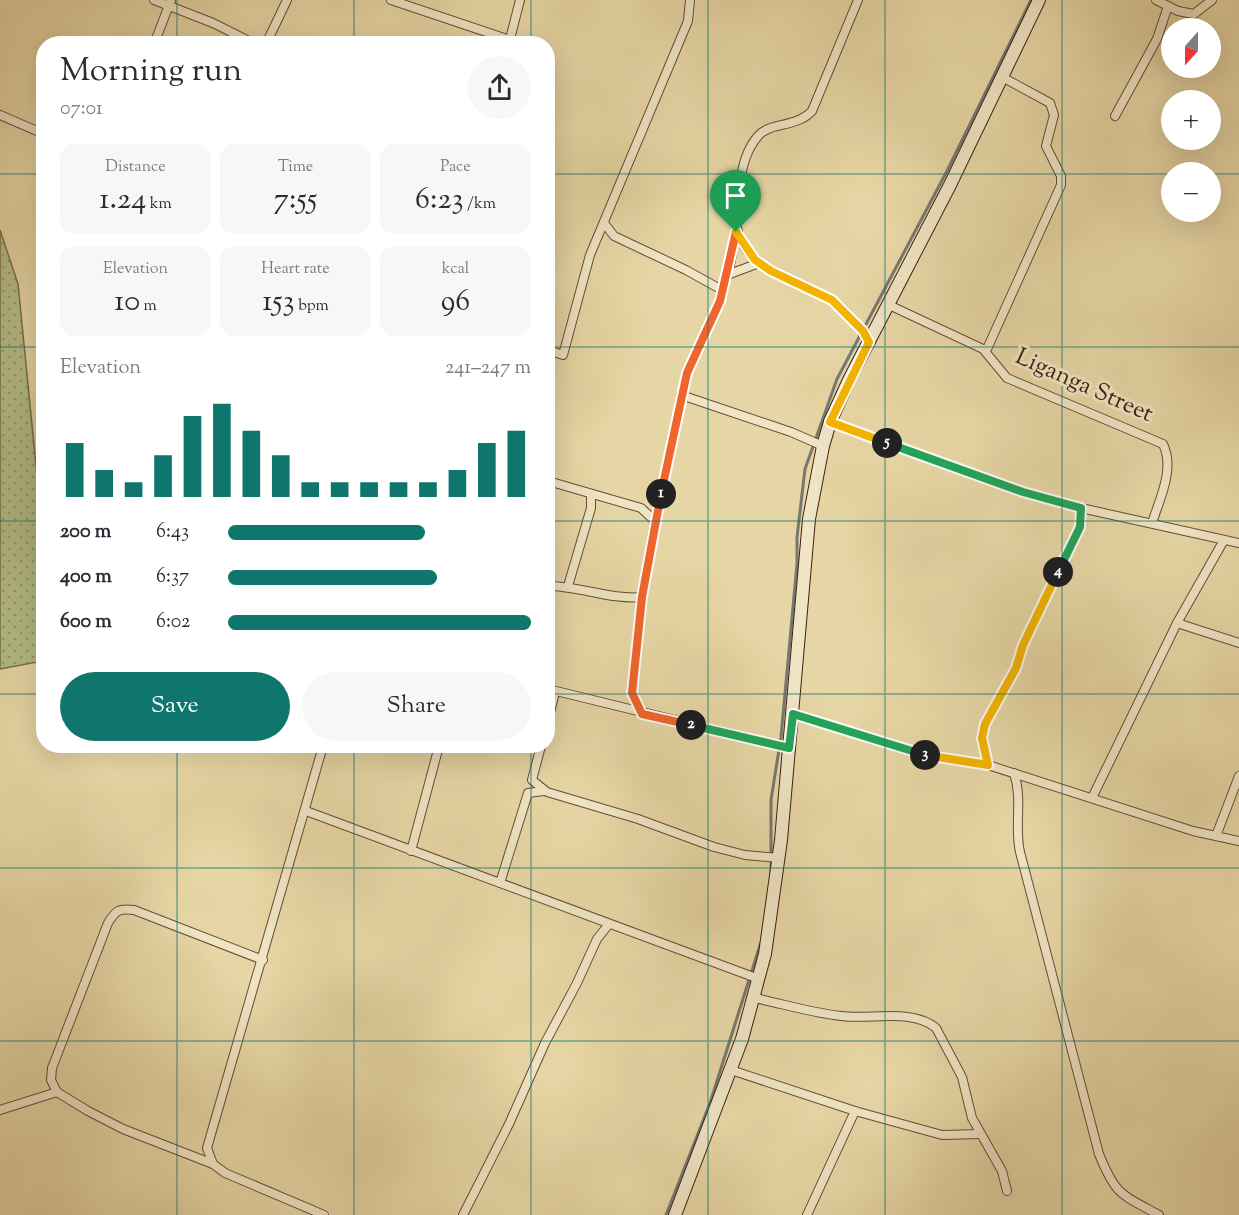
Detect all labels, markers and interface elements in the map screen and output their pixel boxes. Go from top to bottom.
north arrow [1161,18,1221,78]
map controls [1161,18,1221,222]
text: Morning run [60,48,242,96]
button: share [468,56,531,119]
button: + [1161,90,1221,150]
text: 07:01 [60,95,103,124]
text: Distance [105,156,166,179]
text: Time [278,156,313,179]
text: Pace [440,156,471,179]
button: − [1161,162,1221,222]
pin [710,170,761,232]
text: 1.24 [99,179,146,222]
text: 7:55 [274,179,317,222]
text: 6:23 [415,179,464,222]
icon: arrive [719,179,752,212]
text: km [146,193,172,216]
text: /km [464,193,496,216]
text: Elevation [103,258,168,281]
text: Heart rate [261,258,330,281]
text: kcal [442,258,469,281]
text: 10 [114,281,140,324]
text: 153 [262,281,295,324]
text: 96 [441,281,470,324]
text: m [140,295,157,318]
text: bpm [295,295,329,318]
street label: Liganga Street [1010,340,1158,432]
text: Elevation [60,354,141,383]
text: 241–247 m [445,354,531,383]
pin: 5 [872,428,902,458]
text: 5 [884,431,890,454]
pin: 1 [646,479,676,509]
text: 1 [658,482,664,505]
text: 200 m [60,518,111,547]
text: 6:43 [156,518,189,547]
pin: 4 [1043,557,1073,587]
text: 4 [1054,560,1062,583]
text: 400 m [60,563,112,592]
text: 6:37 [156,563,189,592]
text: 600 m [60,608,112,637]
text: 6:02 [156,608,190,637]
button: Save [60,672,290,741]
button: Share [302,672,531,741]
pin: 2 [676,710,706,740]
text: 2 [687,713,695,736]
pin: 3 [910,740,940,770]
text: 3 [922,743,928,766]

